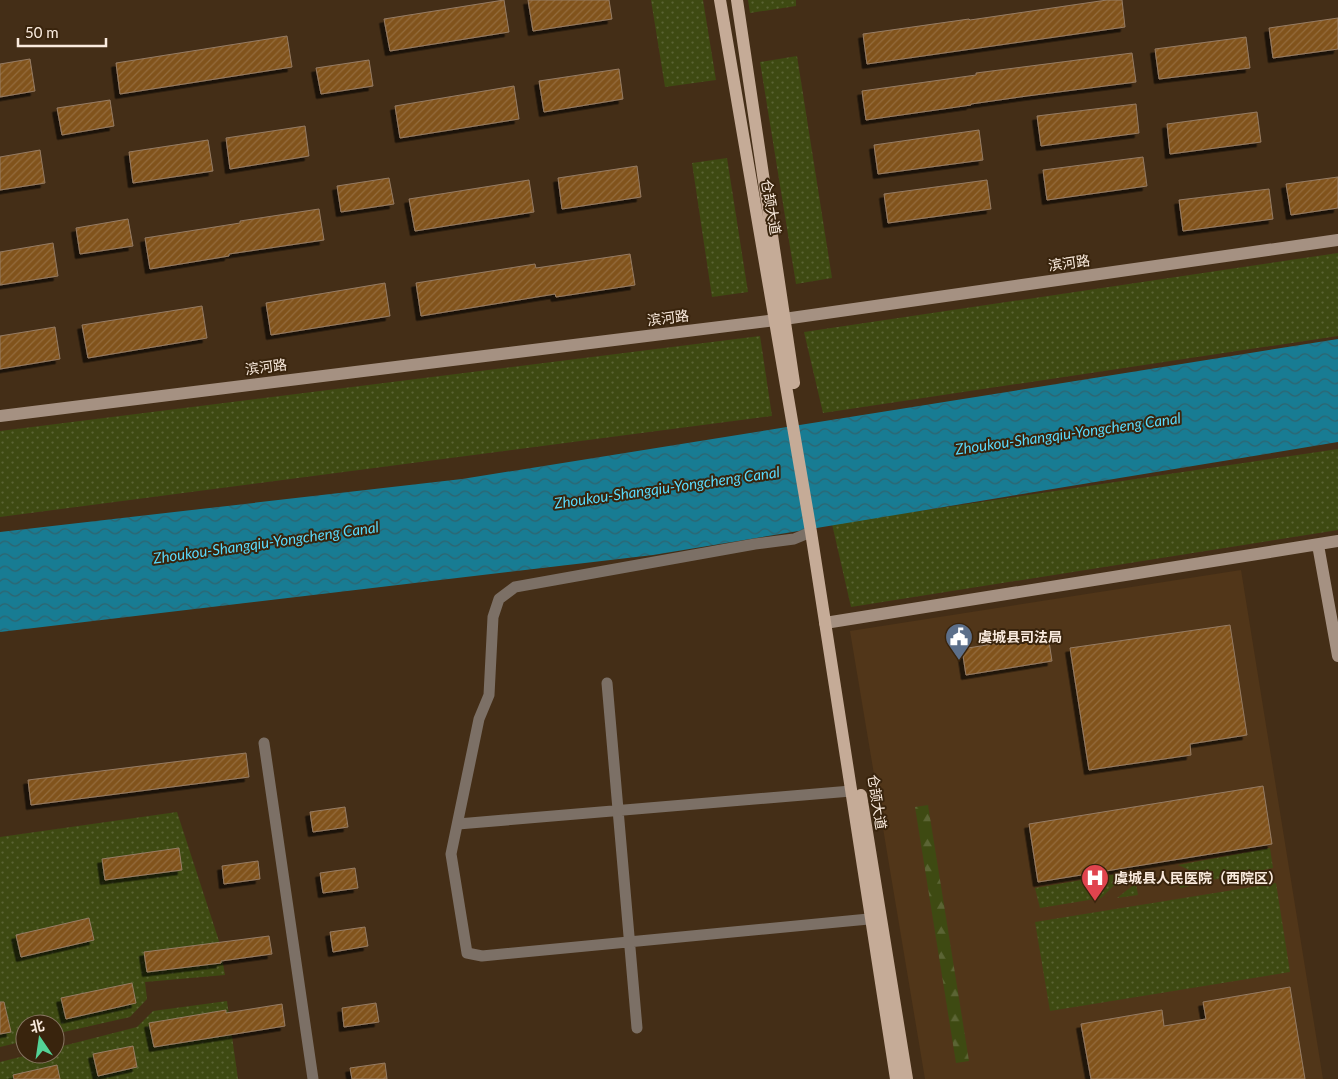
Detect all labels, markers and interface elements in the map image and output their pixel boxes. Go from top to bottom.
scale bar [18,15,105,47]
text: 50 m [25,23,59,41]
street label: 仓颉大道 [758,178,785,236]
street label: 滨河路 [1047,251,1091,274]
street label: 滨河路 [646,307,690,328]
street label: 滨河路 [244,356,288,377]
water label: Zhoukou-Shangqiu-Yongcheng Canal [953,408,1182,458]
water label: Zhoukou-Shangqiu-Yongcheng Canal [552,462,781,512]
water label: Zhoukou-Shangqiu-Yongcheng Canal [151,517,380,567]
public building icon: 虞城县司法局 [944,622,974,661]
place label: 虞城县司法局 [978,628,1062,645]
street label: 仓颉大道 [865,773,890,831]
hospital icon: 虞城县人民医院（西院区） [1080,863,1110,902]
place label: 虞城县人民医院（西院区） [1114,869,1282,886]
north arrow [15,1014,65,1064]
text: 北 [28,1016,46,1036]

